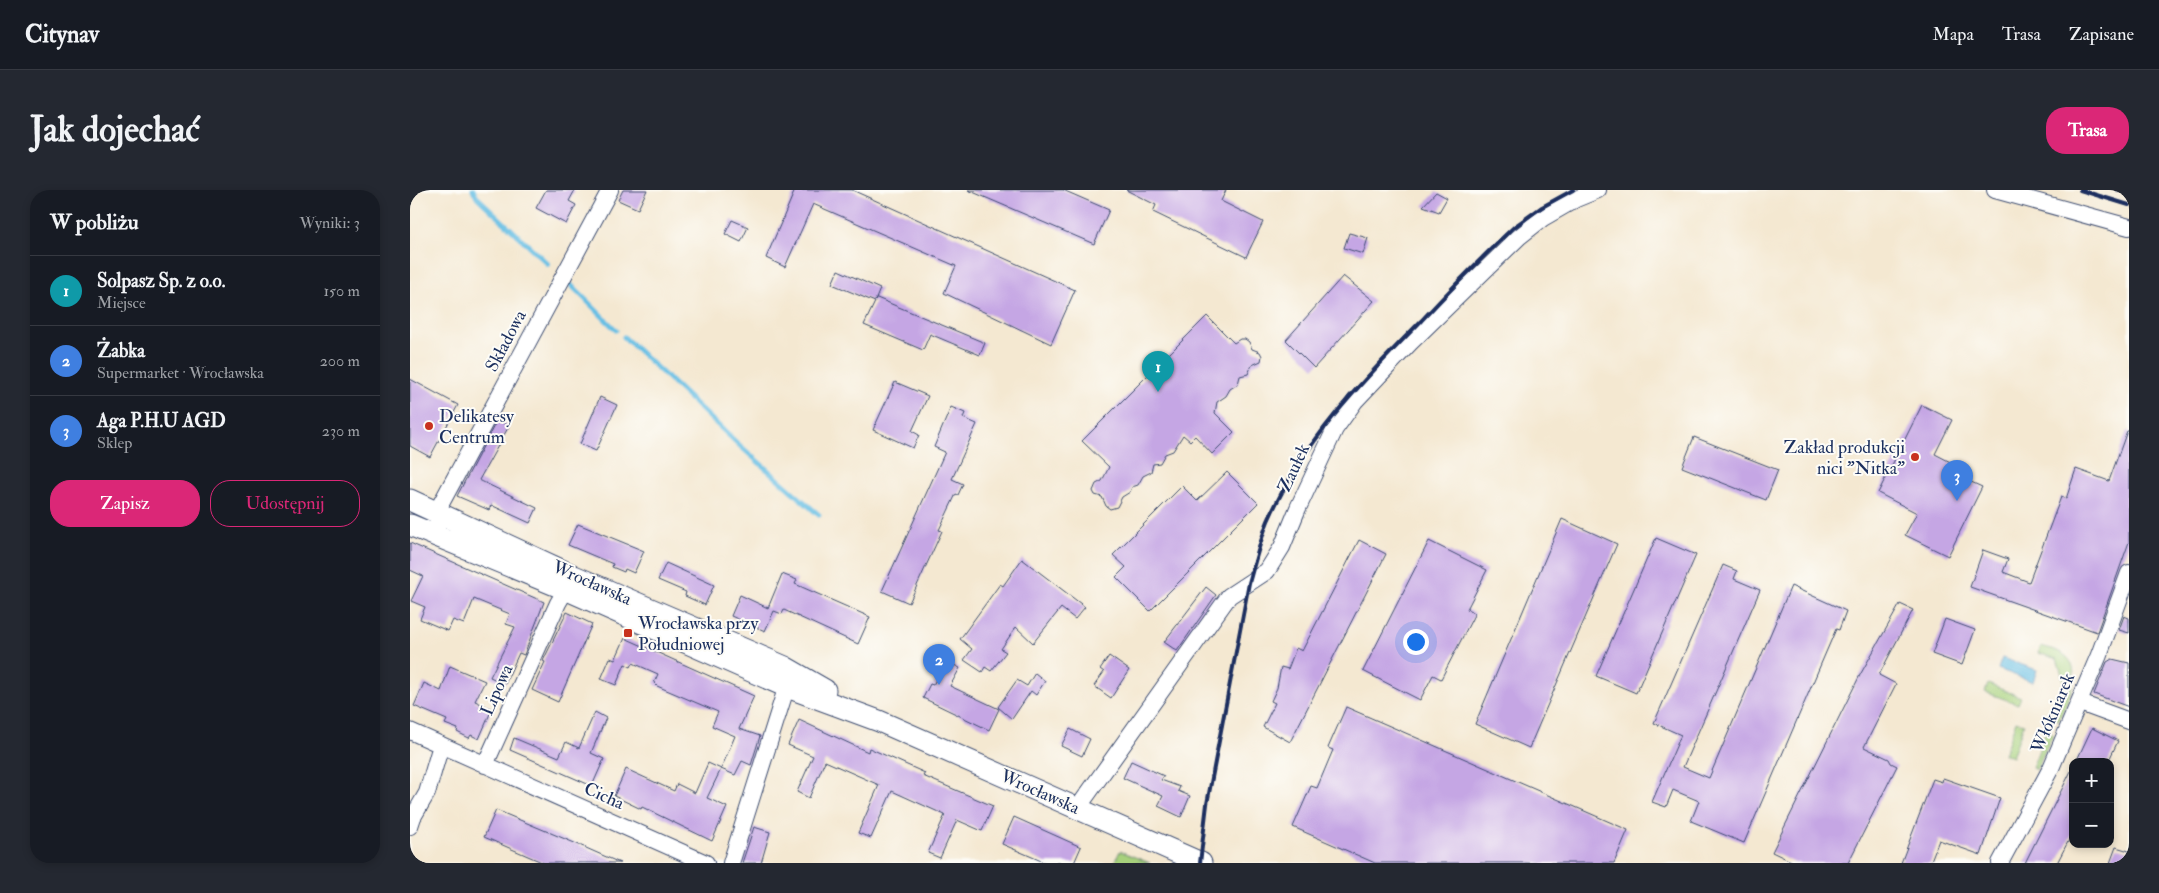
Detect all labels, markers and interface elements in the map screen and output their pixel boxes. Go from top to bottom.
text: Citynav [25,19,99,50]
text: Mapa [1933,23,1974,46]
text: Trasa [2002,23,2041,46]
text: Zapisane [2069,23,2134,46]
button: Trasa [2046,107,2129,154]
text: Jak dojechać [30,108,200,152]
text: W pobliżu [50,209,139,236]
text: Wyniki: 3 [299,213,360,233]
text: Solpasz Sp. z o.o. [97,269,225,293]
text: 1 [63,281,69,301]
text: 150 m [323,281,360,301]
text: Miejsce [97,293,146,313]
street label: Składowa [480,306,532,376]
text: Żabka [97,339,145,363]
text: 2 [62,351,70,371]
text: 200 m [320,351,360,371]
pin: 1 [1142,351,1174,392]
text: Supermarket · Wrocławska [97,363,264,383]
place label: Delikatesy Centrum [439,405,515,449]
text: Aga P.H.U AGD [97,409,226,433]
marker: Delikatesy Centrum [423,420,435,432]
text: 3 [63,421,69,441]
text: 230 m [322,421,360,441]
text: Sklep [97,433,132,453]
place label: Zakład produkcji nici "Nitka" [1784,436,1905,480]
street label: Zaułek [1273,440,1315,496]
marker: Zakład produkcji nici "Nitka" [1909,451,1921,463]
pin: 3 [1941,460,1973,501]
button: Zapisz [50,480,200,527]
button: Udostępnij [210,480,360,527]
street label: Wrocławska [548,555,636,611]
place label: Wrocławska przy Południowej [637,612,760,656]
marker: Wrocławska przy Południowej [622,627,634,639]
your location [1403,629,1429,655]
pin: 2 [923,644,955,685]
street label: Lipowa [476,660,519,719]
street label: Włókniarek [2025,669,2080,757]
map controls [2069,758,2114,848]
button: + [2069,758,2114,803]
street label: Wrocławska [996,764,1084,820]
street label: Cicha [580,777,628,815]
button: − [2069,803,2114,848]

